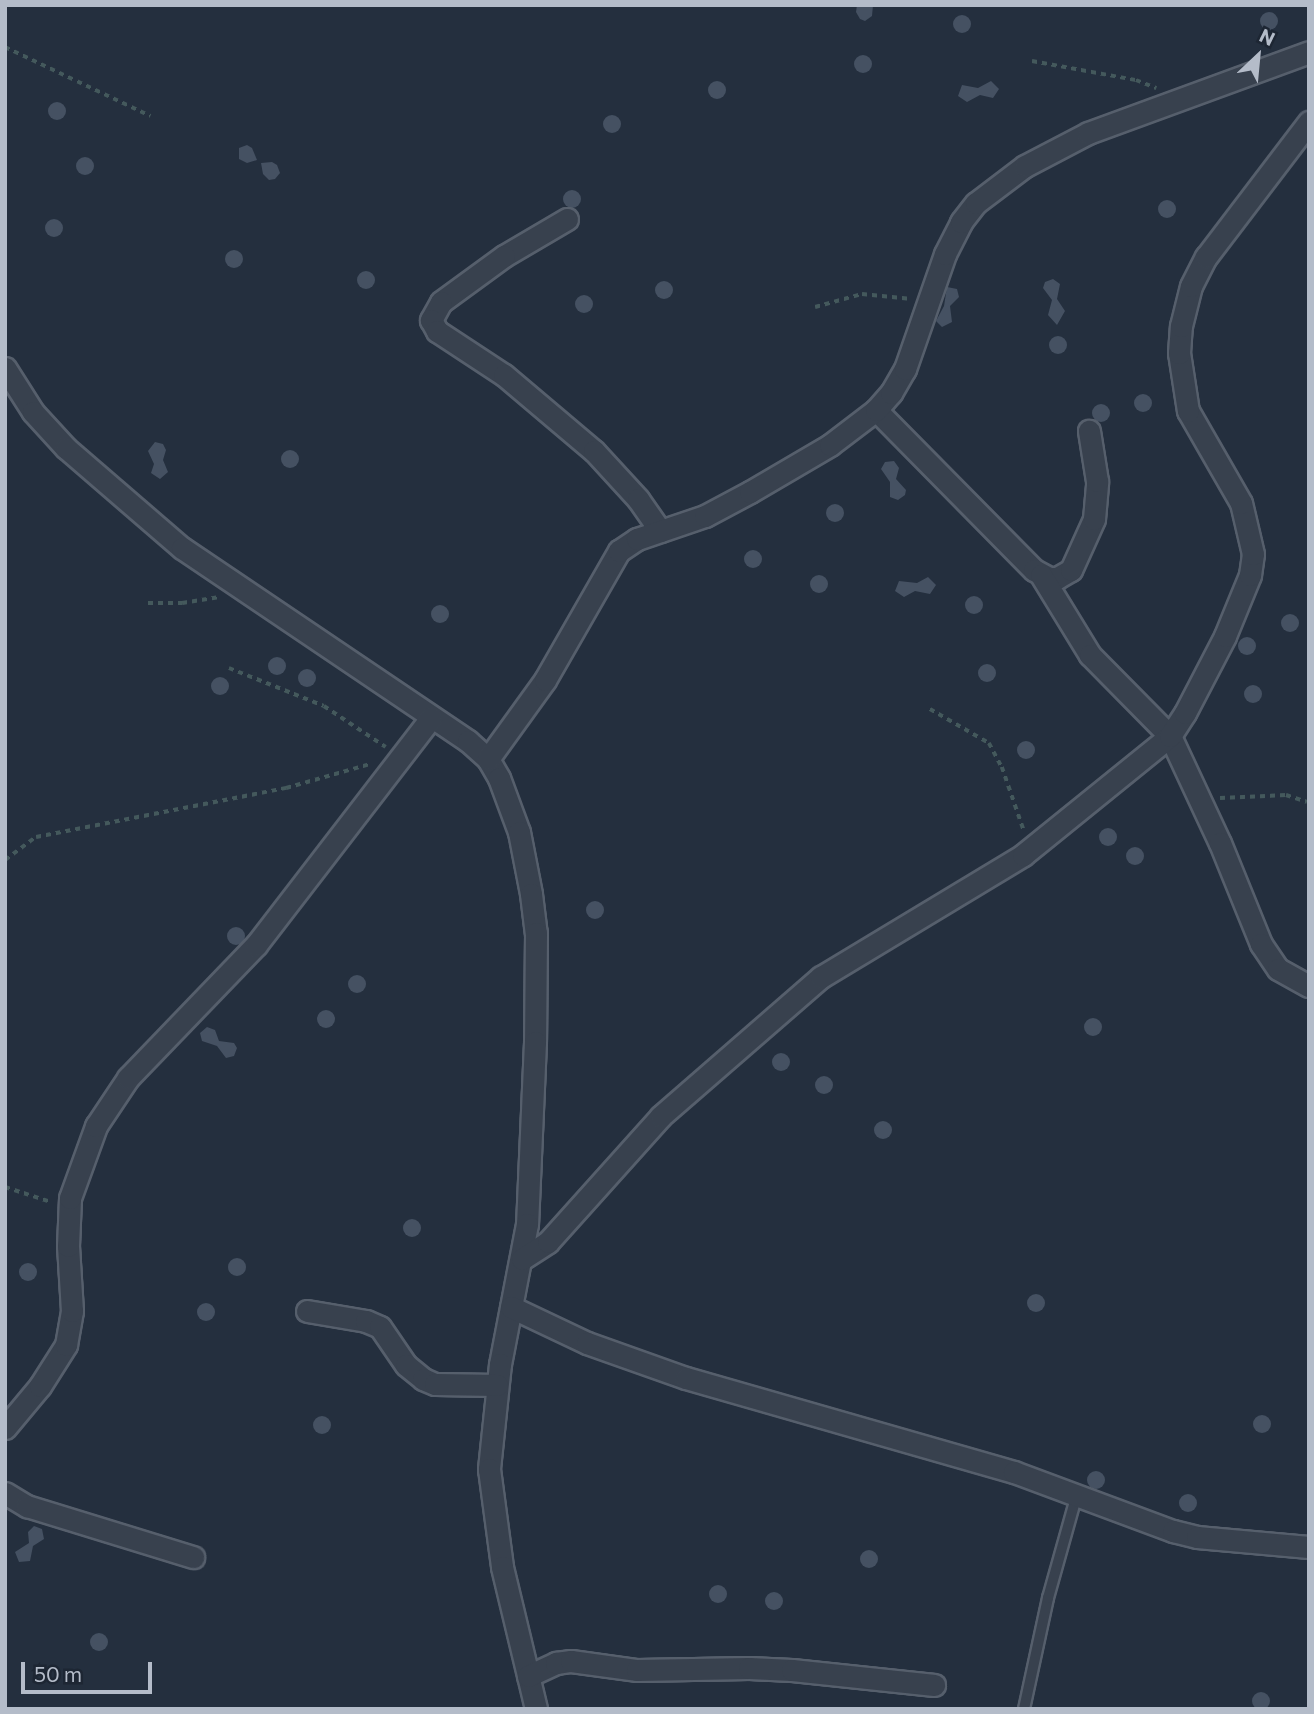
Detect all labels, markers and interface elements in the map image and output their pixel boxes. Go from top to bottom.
north arrow [1223,21,1293,91]
text: N [1256,23,1279,50]
scale bar [24,1648,156,1692]
text: 50 m [34,1661,82,1686]

